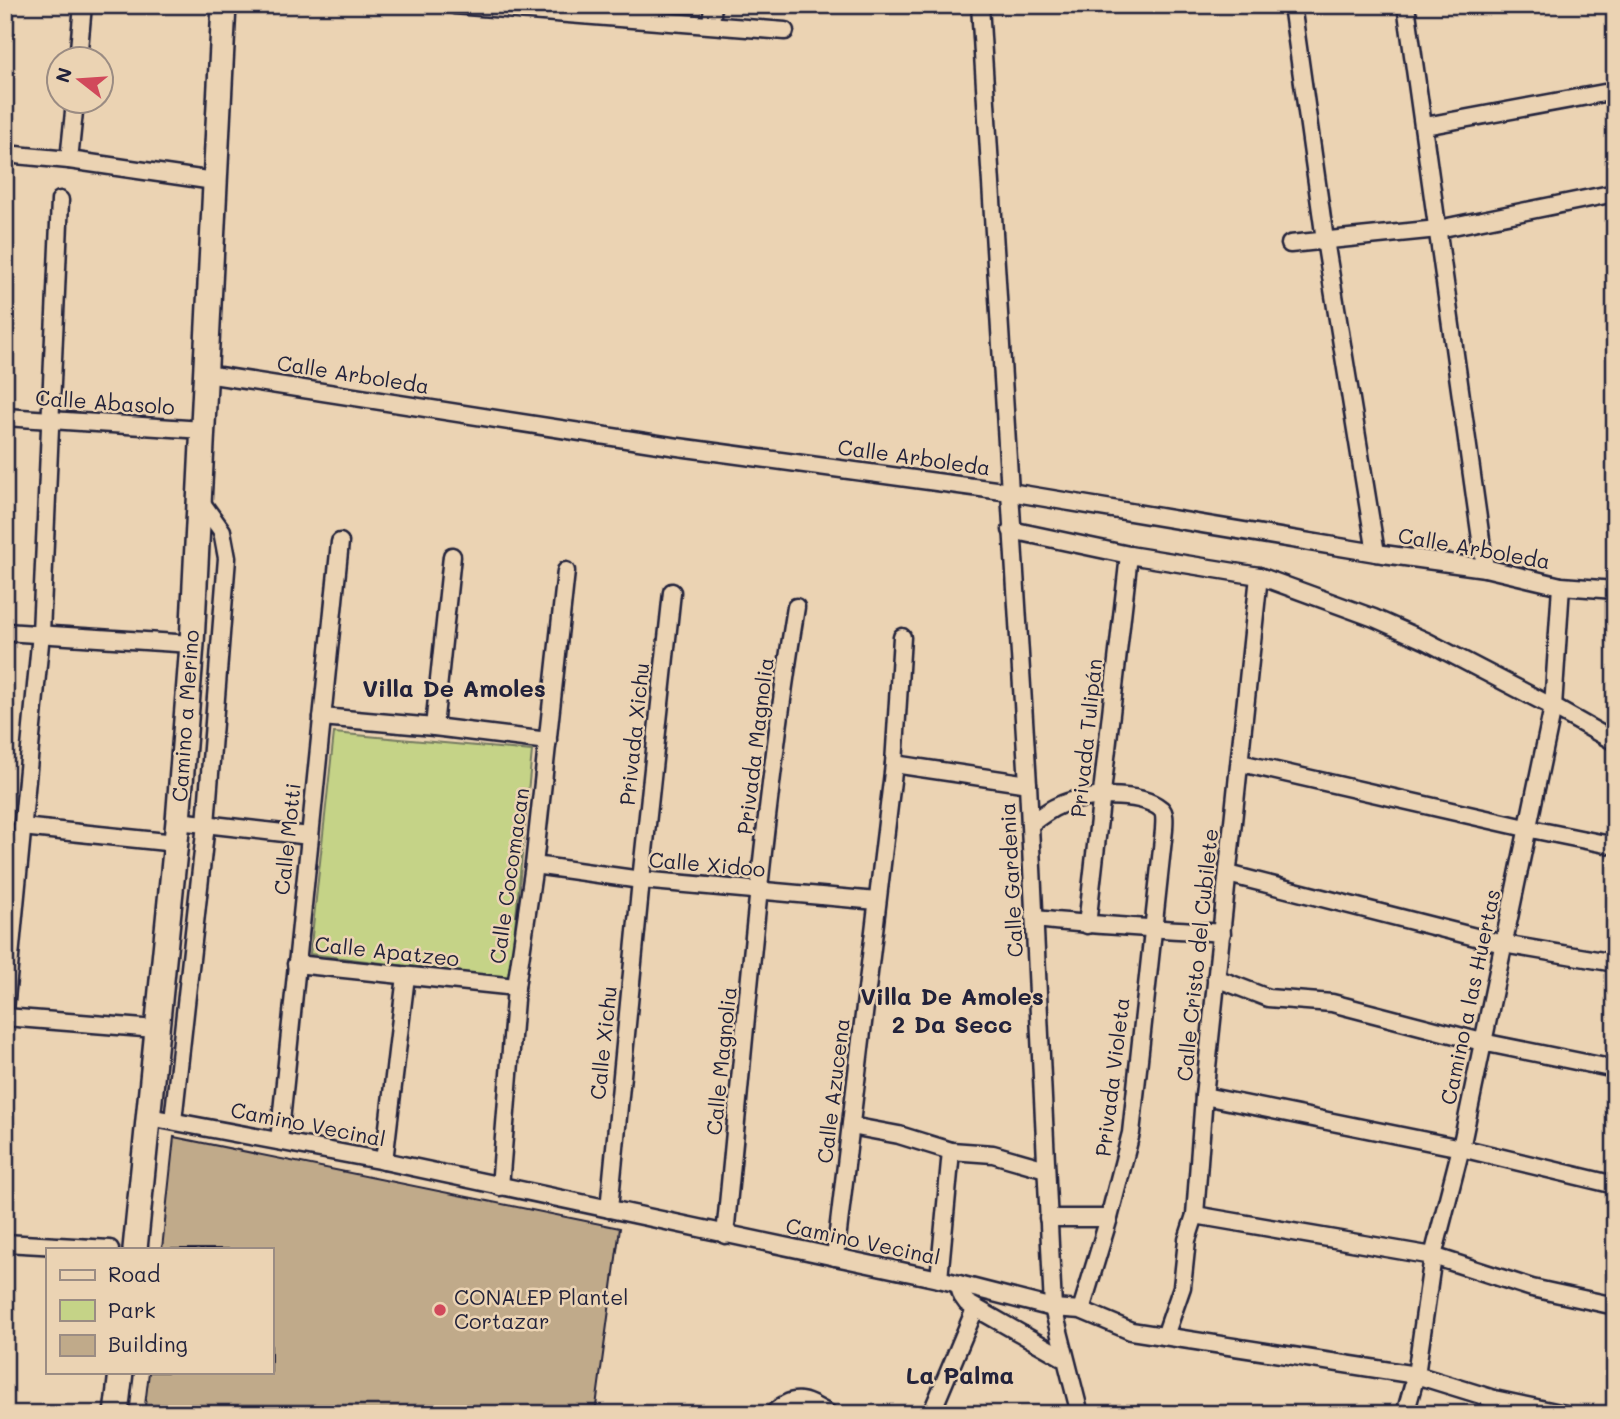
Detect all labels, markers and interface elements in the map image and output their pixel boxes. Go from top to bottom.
north arrow [46,46,116,116]
text: N [49,64,77,85]
street label: Calle Arboleda [275,348,431,399]
street label: Calle Abasolo [34,383,176,420]
street label: Calle Arboleda [836,432,992,481]
street label: Calle Arboleda [1396,521,1552,574]
street label: Camino a Merino [165,629,204,803]
street label: Privada Magnolia [730,656,779,836]
street label: Privada Tulipán [1064,657,1107,819]
street label: Privada Xichu [613,661,654,806]
district label: Villa De Amoles [362,672,546,703]
street label: Calle Motti [267,782,306,896]
street label: Calle Cocomacan [483,786,534,966]
street label: Calle Gardenia [993,802,1028,958]
street label: Calle Cristo del Cubilete [1170,827,1223,1083]
street label: Calle Xidoo [648,845,767,882]
street label: Camino a las Huertas [1433,886,1506,1107]
street label: Calle Apatzeo [314,929,461,972]
district label: Villa De Amoles 2 Da Secc [860,980,1044,1039]
street label: Calle Xichu [583,985,622,1101]
street label: Calle Magnolia [699,985,742,1136]
street label: Privada Violeta [1088,996,1135,1158]
street label: Calle Azucena [810,1017,855,1165]
street label: Camino Vecinal [228,1095,388,1152]
street label: Camino Vecinal [784,1211,943,1270]
legend [46,1248,273,1374]
text: Road [108,1260,160,1287]
place label: CONALEP Plantel Cortazar [454,1283,629,1334]
text: Park [108,1296,156,1323]
marker: CONALEP Plantel Cortazar [432,1302,448,1318]
text: Building [108,1330,188,1357]
district label: La Palma [906,1359,1014,1390]

